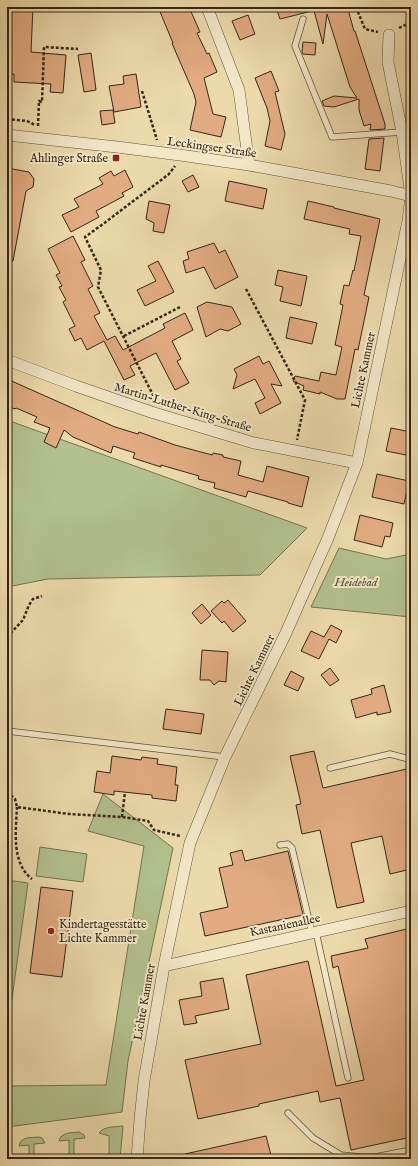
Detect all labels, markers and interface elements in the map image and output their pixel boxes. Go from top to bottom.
street label: Leckingser Straße [166,134,258,161]
place label: Ahlinger Straße [29,151,108,166]
marker: Ahlinger Straße [111,153,121,163]
street label: Lichte Kammer [348,330,379,410]
street label: Martin-Luther-King-Straße [112,379,254,436]
park label: Heidebad [334,575,379,590]
street label: Lichte Kammer [231,631,278,708]
street label: Kastanienallee [249,911,322,940]
place label: Kindertagesstätte Lichte Kammer [59,917,147,946]
marker: Kindertagesstätte Lichte Kammer [46,926,56,936]
street label: Lichte Kammer [130,962,159,1042]

